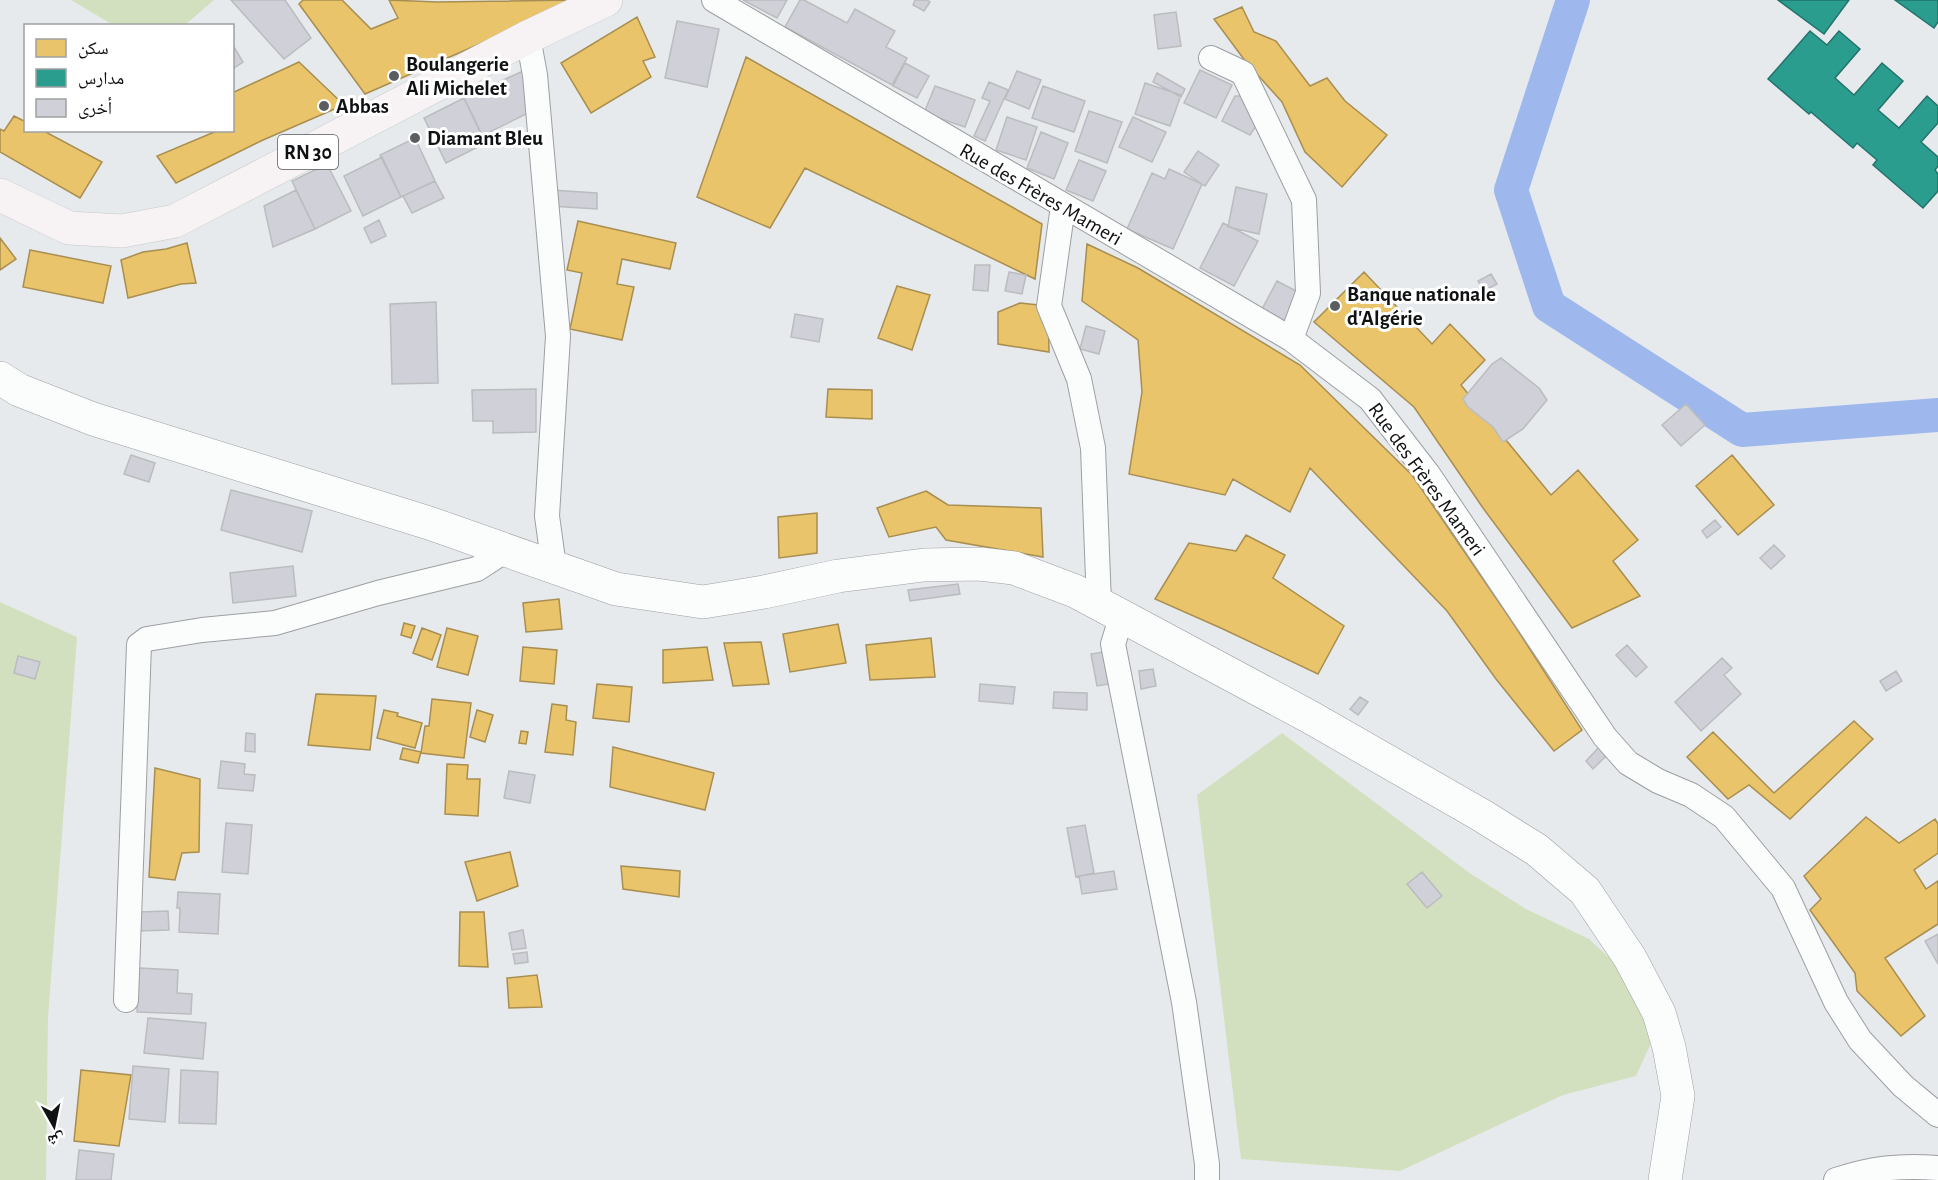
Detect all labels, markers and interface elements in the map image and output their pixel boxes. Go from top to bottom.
legend [24,24,234,132]
text: سكن [78,40,109,59]
place label: Boulangerie Ali Michelet [406,54,509,99]
marker: Boulangerie Ali Michelet [387,69,401,83]
text: مدارس [78,70,124,89]
place label: Abbas [336,96,389,117]
text: أخرى [78,97,112,119]
marker: Abbas [317,99,331,113]
place label: Diamant Bleu [427,128,543,149]
marker: Diamant Bleu [408,131,422,145]
road number: RN 30 [278,135,338,169]
street label: Rue des Frères Mameri [956,139,1125,249]
place label: Banque nationale d'Algérie [1347,284,1496,329]
marker: Banque nationale d'Algérie [1328,299,1342,313]
street label: Rue des Frères Mameri [1364,399,1489,560]
north arrow [24,1096,84,1156]
text: ش [46,1130,66,1149]

